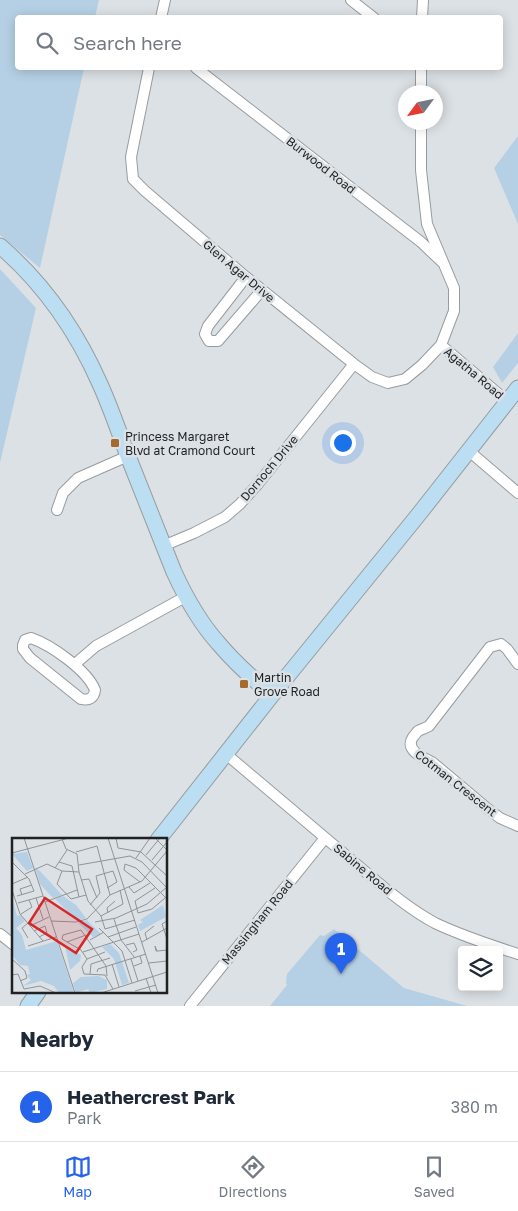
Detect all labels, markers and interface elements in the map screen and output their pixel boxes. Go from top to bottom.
search box [15,15,503,70]
icon: search [33,29,61,57]
text: Search here [73,31,182,54]
north arrow [398,85,443,130]
street label: Burwood Road [283,133,359,197]
street label: Glen Agar Drive [200,237,278,305]
street label: Agatha Road [441,344,507,402]
place label: Princess Margaret Blvd at Cramond Court [125,429,256,458]
your location [330,430,356,456]
street label: Dornoch Drive [237,432,301,504]
marker: Princess Margaret Blvd at Cramond Court [109,437,121,449]
place label: Martin Grove Road [254,670,320,699]
marker: Martin Grove Road [238,678,250,690]
street label: Cotman Crescent [412,746,500,820]
inset map [12,838,168,994]
street label: Sabine Road [331,840,395,898]
street label: Massingham Road [218,876,296,968]
pin: 1 [325,933,357,974]
map controls [458,946,503,991]
button: layers [458,946,503,991]
text: Nearby [20,1026,94,1052]
text: Heathercrest Park [67,1085,235,1108]
text: 1 [32,1097,40,1117]
text: 380 m [451,1097,498,1117]
text: Park [67,1108,102,1128]
tab: Map [63,1153,92,1200]
tab: Directions [219,1153,287,1200]
tab: Saved [414,1153,455,1200]

